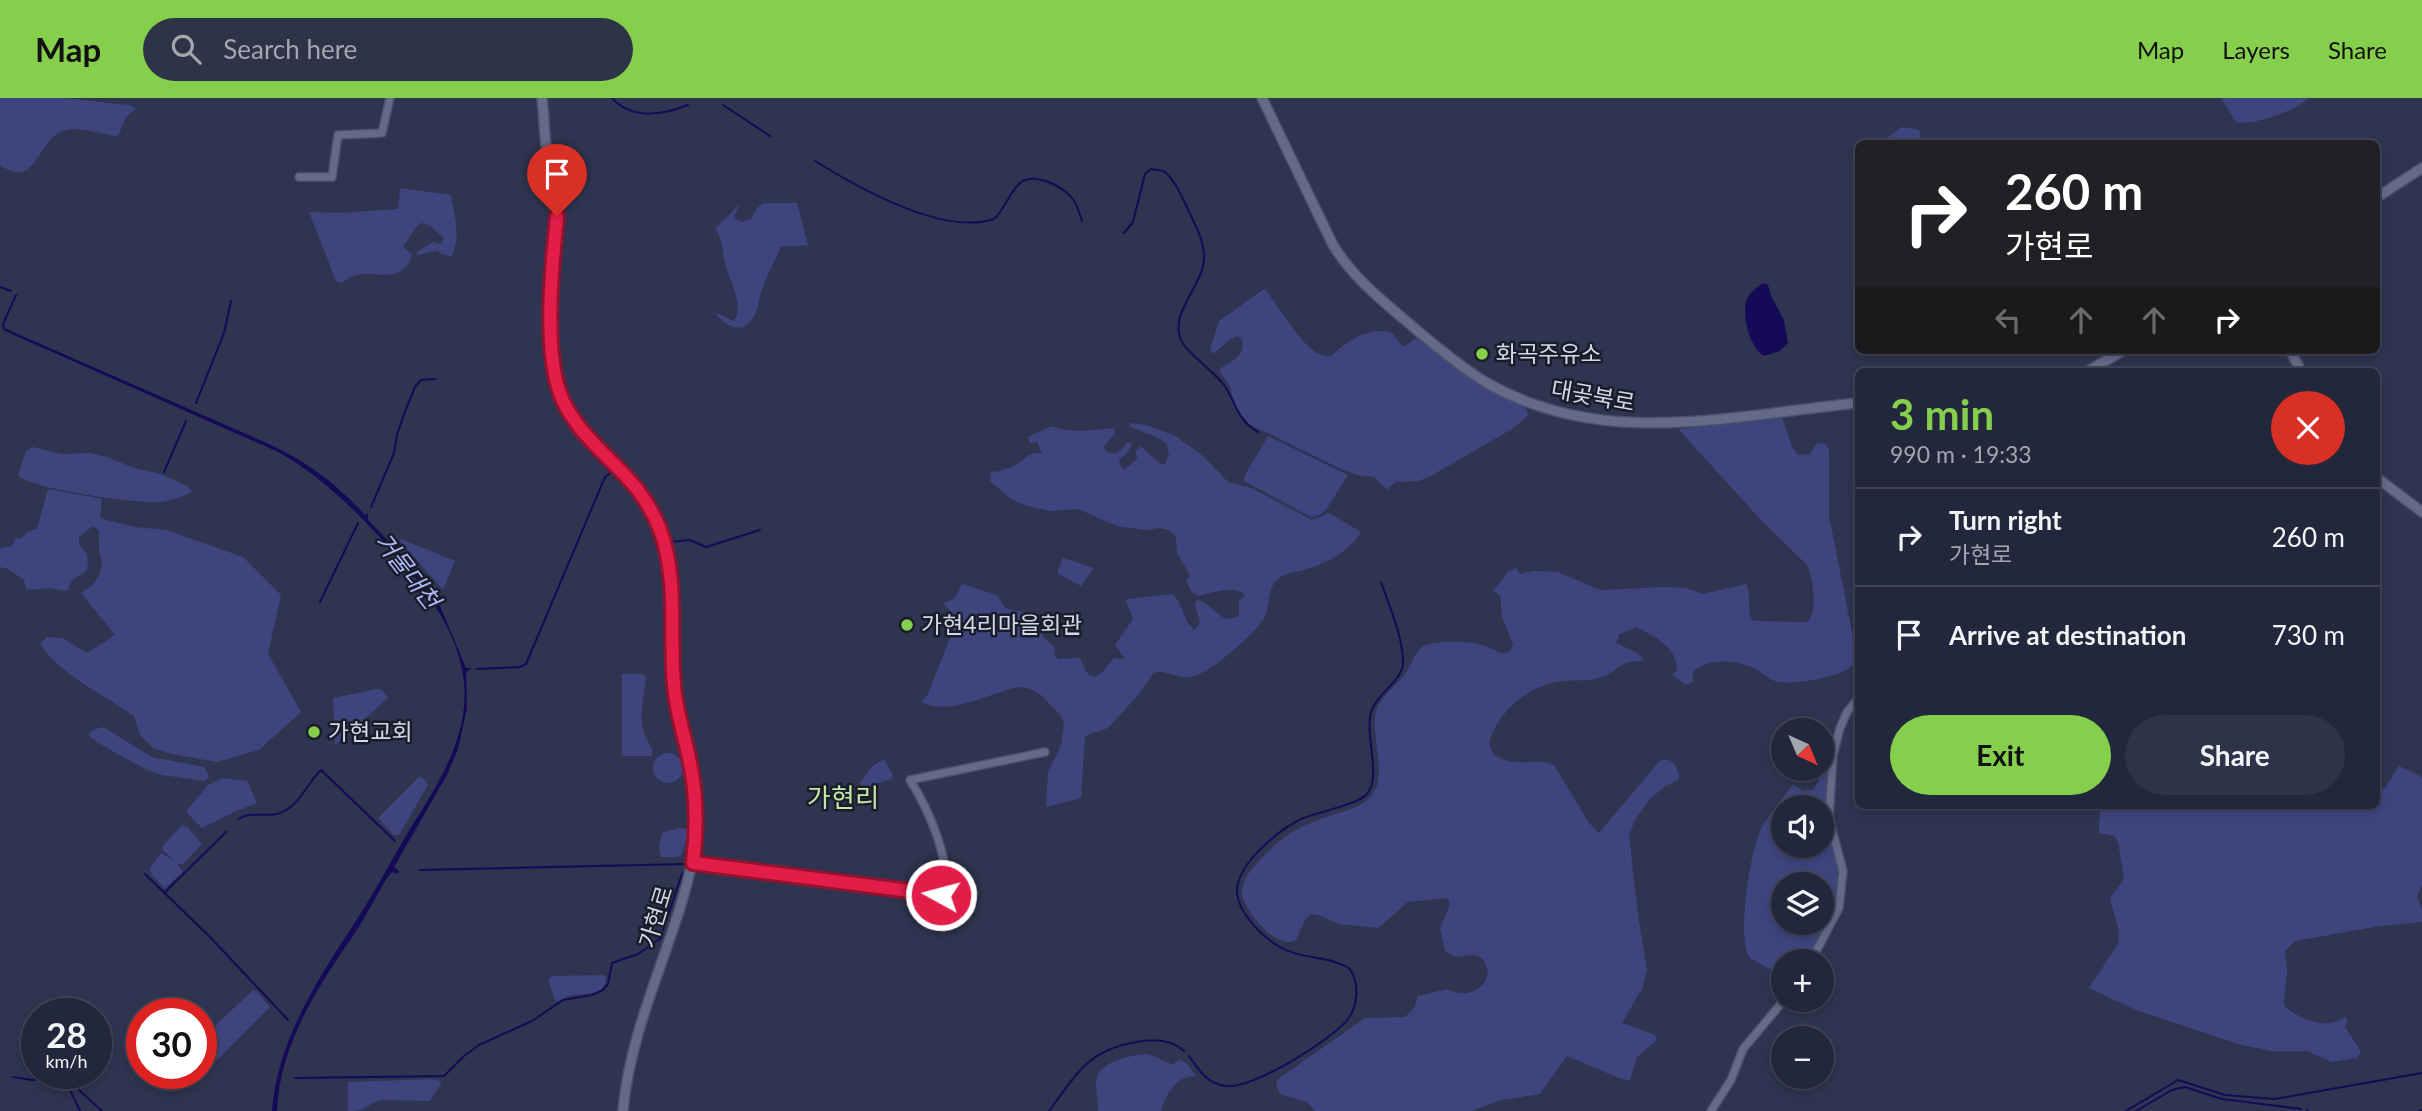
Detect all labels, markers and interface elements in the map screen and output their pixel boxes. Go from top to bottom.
search box [143,18,633,81]
text: Map [35,29,101,69]
icon: search [167,30,205,68]
text: Search here [223,33,357,65]
text: Map [2137,35,2184,64]
text: Layers [2222,35,2290,64]
text: Share [2328,35,2387,64]
pin [527,144,587,216]
icon: arrive [538,155,576,193]
text: 260 m [2005,162,2143,220]
icon: right [1890,168,1981,259]
text: 가현로 [2005,226,2093,265]
icon: left [1989,301,2027,339]
icon: ahead [2062,301,2100,339]
icon: ahead [2135,301,2173,339]
icon: right [2208,301,2246,339]
place label: 화곡주유소 [1496,339,1602,367]
marker: 화곡주유소 [1474,346,1490,362]
street label: 대곶북로 [1549,374,1637,416]
text: 3 min [1890,389,1994,439]
button: close [2271,391,2345,465]
text: 990 m · 19:33 [1890,440,2032,468]
text: Turn right [1949,504,2062,536]
icon: right [1890,518,1928,556]
text: 260 m [2272,521,2345,553]
water label: 거물대천 [370,526,449,616]
text: 가현로 [1949,540,2012,568]
place label: 가현4리마을회관 [921,610,1082,638]
icon: arrive [1890,616,1928,654]
marker: 가현4리마을회관 [899,617,915,633]
text: Arrive at destination [1949,619,2186,651]
text: 730 m [2272,619,2345,651]
button: Exit [1890,715,2111,795]
button: Share [2125,715,2345,795]
place label: 가현교회 [328,717,413,745]
north arrow [1771,718,1834,780]
map controls [1771,718,1834,1089]
marker: 가현교회 [306,724,322,740]
district label: 가현리 [807,781,879,813]
button: sound [1771,795,1834,858]
position arrow [904,858,978,932]
button: layers [1771,872,1834,935]
street label: 가현로 [632,882,678,951]
button: + [1771,949,1834,1012]
speed limit sign: 30 [126,998,217,1089]
text: 28 [46,1013,87,1055]
button: − [1771,1026,1834,1089]
text: km/h [45,1050,88,1072]

